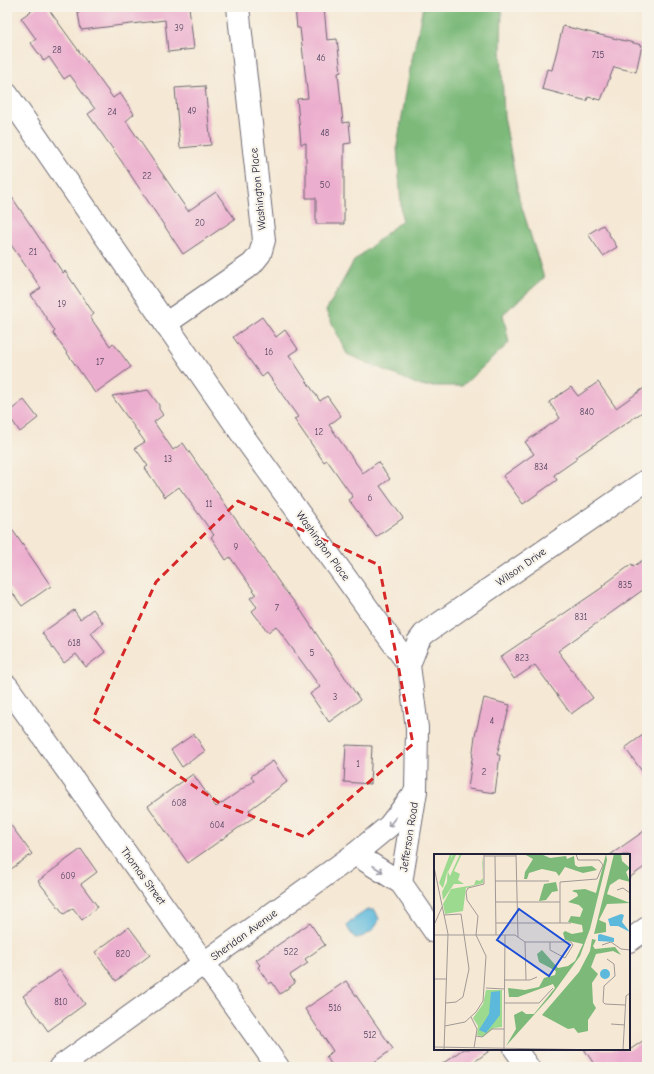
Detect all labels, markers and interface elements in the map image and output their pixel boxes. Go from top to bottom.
house number: 39 [174,23,184,33]
house number: 28 [52,45,62,55]
house number: 715 [592,50,604,60]
house number: 46 [316,53,326,63]
house number: 49 [187,106,197,116]
house number: 24 [107,107,117,117]
house number: 48 [321,128,330,138]
street label: Washington Place [247,147,269,231]
house number: 22 [142,171,152,181]
house number: 50 [320,180,330,190]
house number: 20 [195,218,205,228]
house number: 21 [29,247,38,257]
house number: 19 [58,299,66,309]
house number: 16 [265,347,273,357]
house number: 17 [96,357,105,367]
house number: 840 [580,407,594,417]
house number: 12 [315,427,323,437]
house number: 13 [164,454,172,464]
house number: 834 [534,462,548,472]
house number: 6 [368,493,373,503]
house number: 11 [205,499,213,509]
street label: Washington Place [293,509,353,584]
house number: 9 [234,542,239,552]
street label: Wilson Drive [493,545,549,589]
house number: 835 [618,580,632,590]
house number: 7 [275,603,280,613]
house number: 831 [575,612,588,622]
house number: 618 [67,638,81,648]
house number: 5 [310,648,315,658]
house number: 823 [515,653,529,663]
house number: 3 [333,692,337,702]
house number: 4 [490,716,494,726]
house number: 1 [356,759,360,769]
house number: 2 [482,767,487,777]
house number: 608 [172,798,187,808]
street label: Jefferson Road [397,801,421,873]
one-way arrow [388,817,397,827]
house number: 604 [210,820,224,830]
street label: Thomas Street [118,845,169,908]
inset map [434,854,630,1050]
one-way arrow [373,864,384,873]
house number: 609 [60,871,76,881]
street label: Sheridan Avenue [208,906,280,964]
house number: 522 [284,947,298,957]
house number: 820 [116,949,130,959]
house number: 810 [54,997,68,1007]
house number: 516 [328,1003,342,1013]
house number: 512 [363,1030,377,1040]

